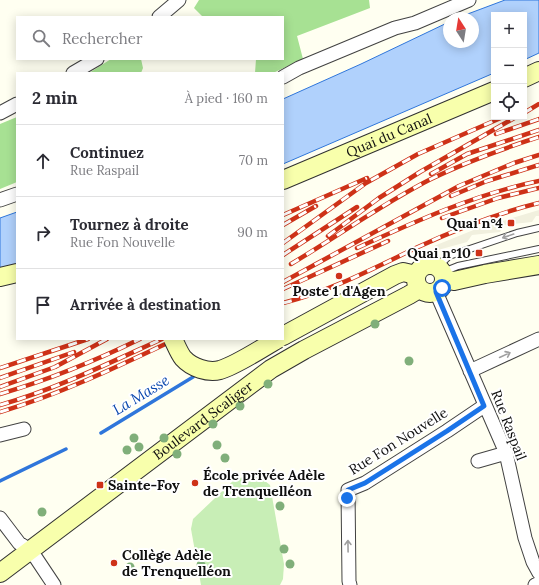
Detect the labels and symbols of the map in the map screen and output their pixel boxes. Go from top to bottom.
north arrow [443,12,479,48]
street label: Quai du Canal [343,109,435,161]
place label: Quai n°4 [446,214,503,232]
marker: Quai n°4 [506,218,516,228]
one-way arrow [502,232,514,240]
place label: Quai n°10 [407,244,471,262]
marker: Quai n°10 [474,248,484,258]
marker: Poste 1 d'Agen [334,271,344,281]
route start [433,279,451,297]
place label: Poste 1 d'Agen [292,282,386,300]
one-way arrow [498,351,510,358]
water label: La Masse [109,370,172,419]
street label: Boulevard Scaliger [149,377,256,464]
street label: Rue Raspail [487,387,531,463]
street label: Rue Fon Nouvelle [345,403,451,479]
place label: École privée Adèle de Trenquelléon [203,466,326,500]
place label: Sainte-Foy [108,476,180,494]
marker: École privée Adèle de Trenquelléon [190,478,200,488]
marker: Sainte-Foy [95,480,105,490]
route end [338,489,356,507]
one-way arrow [345,540,352,553]
place label: Collège Adèle de Trenquelléon [122,546,231,580]
marker: Collège Adèle de Trenquelléon [109,558,119,568]

